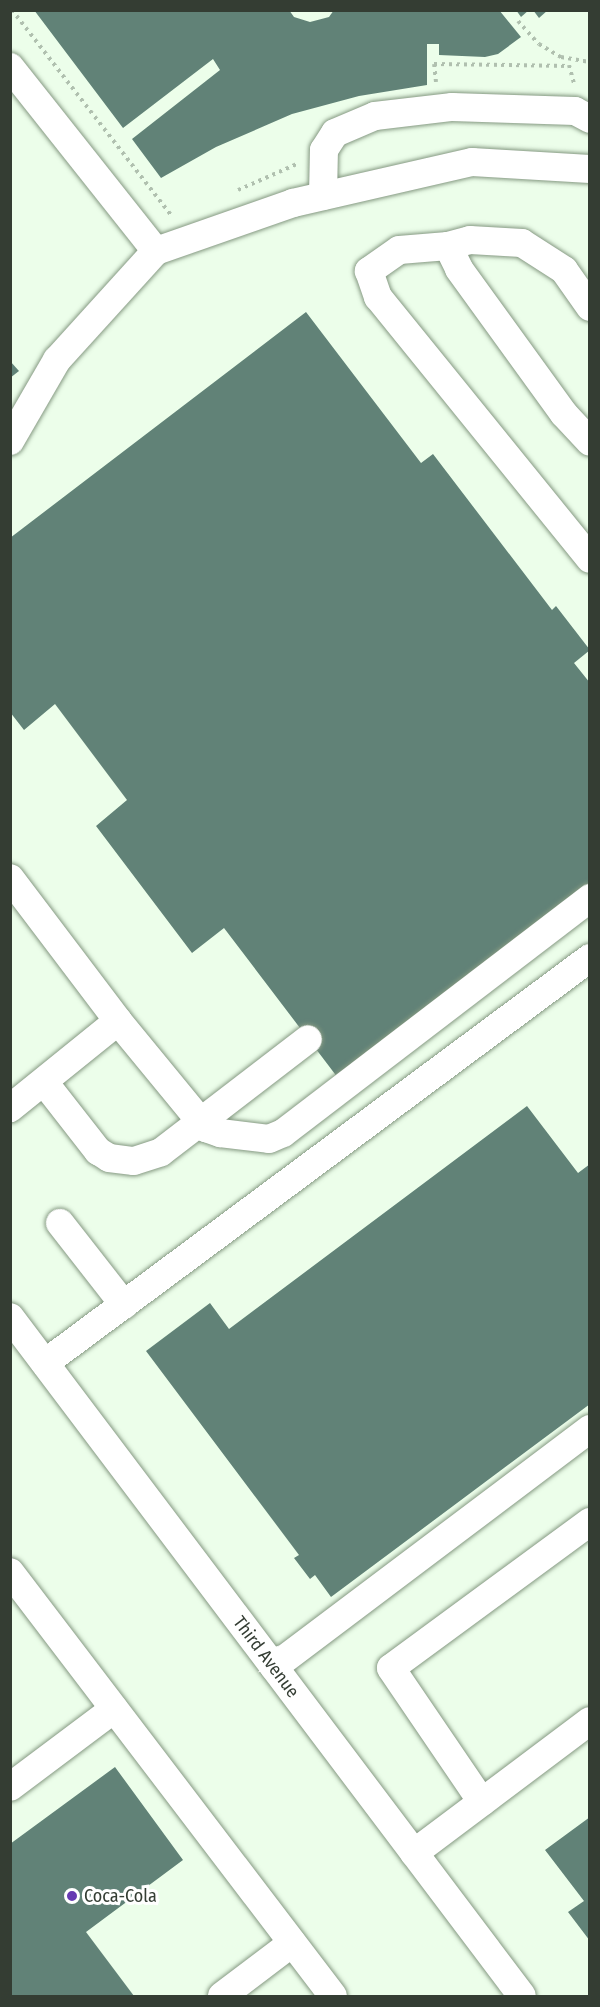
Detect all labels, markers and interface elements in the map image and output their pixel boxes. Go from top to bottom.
street label: Third Avenue [228,1612,304,1702]
place label: Coca-Cola [84,1885,157,1907]
marker: Coca-Cola [65,1889,79,1903]

